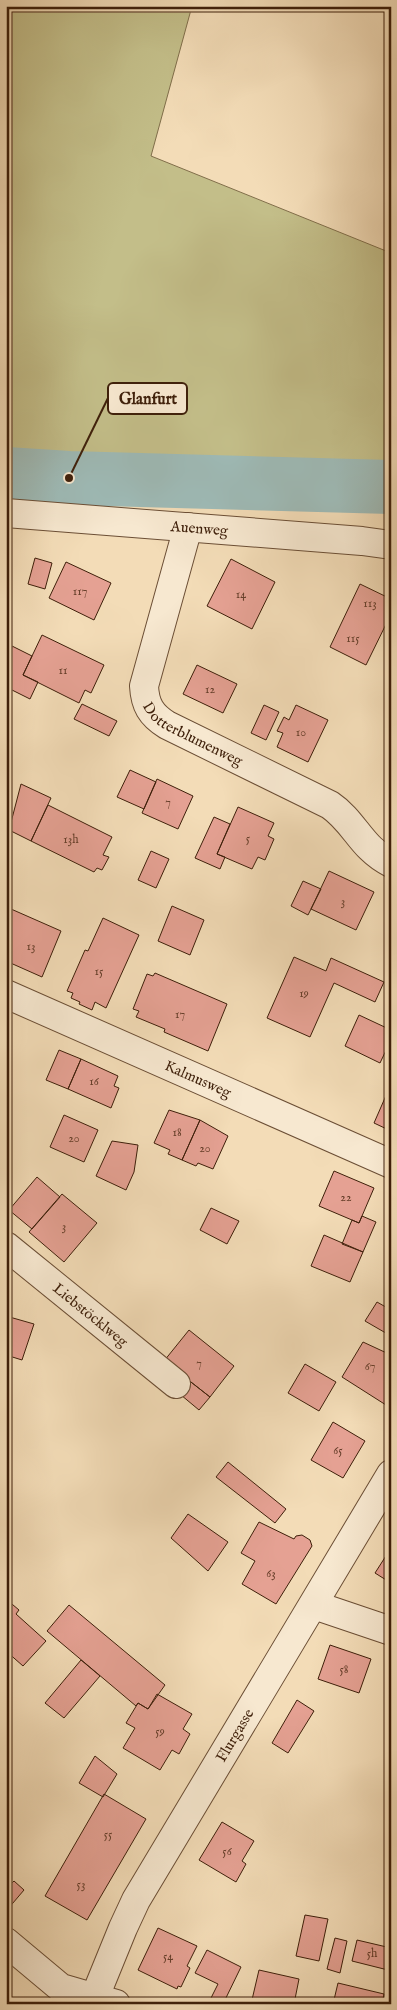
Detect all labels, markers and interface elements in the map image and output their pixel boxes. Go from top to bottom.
callout: Glanfurt [108,383,187,414]
text: Glanfurt [119,390,178,410]
street label: Auenweg [169,517,230,541]
house number: 117 [73,584,87,599]
house number: 14 [236,587,246,602]
house number: 113 [363,596,377,611]
house number: 115 [346,631,360,646]
house number: 11 [59,663,67,678]
house number: 12 [205,682,215,697]
street label: Dotterblumenweg [138,699,247,771]
house number: 10 [296,725,306,740]
house number: 7 [165,795,171,810]
house number: 5 [246,831,251,846]
house number: 13h [63,832,79,847]
house number: 3 [341,894,345,909]
house number: 13 [27,939,35,954]
house number: 15 [95,964,104,979]
house number: 19 [299,986,309,1001]
house number: 17 [175,1007,185,1022]
street label: Kalmusweg [162,1056,235,1103]
house number: 16 [89,1074,100,1089]
house number: 18 [172,1125,182,1140]
house number: 20 [68,1131,80,1146]
house number: 20 [199,1141,211,1156]
house number: 22 [340,1190,352,1205]
house number: 3 [62,1219,66,1234]
street label: Liebstöcklweg [49,1279,132,1352]
house number: 7 [196,1356,202,1371]
house number: 67 [365,1359,375,1374]
house number: 65 [333,1443,343,1458]
house number: 63 [266,1566,276,1581]
house number: 58 [339,1662,349,1677]
street label: Flurgasse [212,1705,258,1766]
house number: 59 [155,1724,165,1739]
house number: 55 [104,1827,113,1842]
house number: 56 [222,1844,233,1859]
house number: 53 [77,1877,85,1892]
house number: 5h [367,1946,378,1961]
house number: 54 [163,1949,173,1964]

